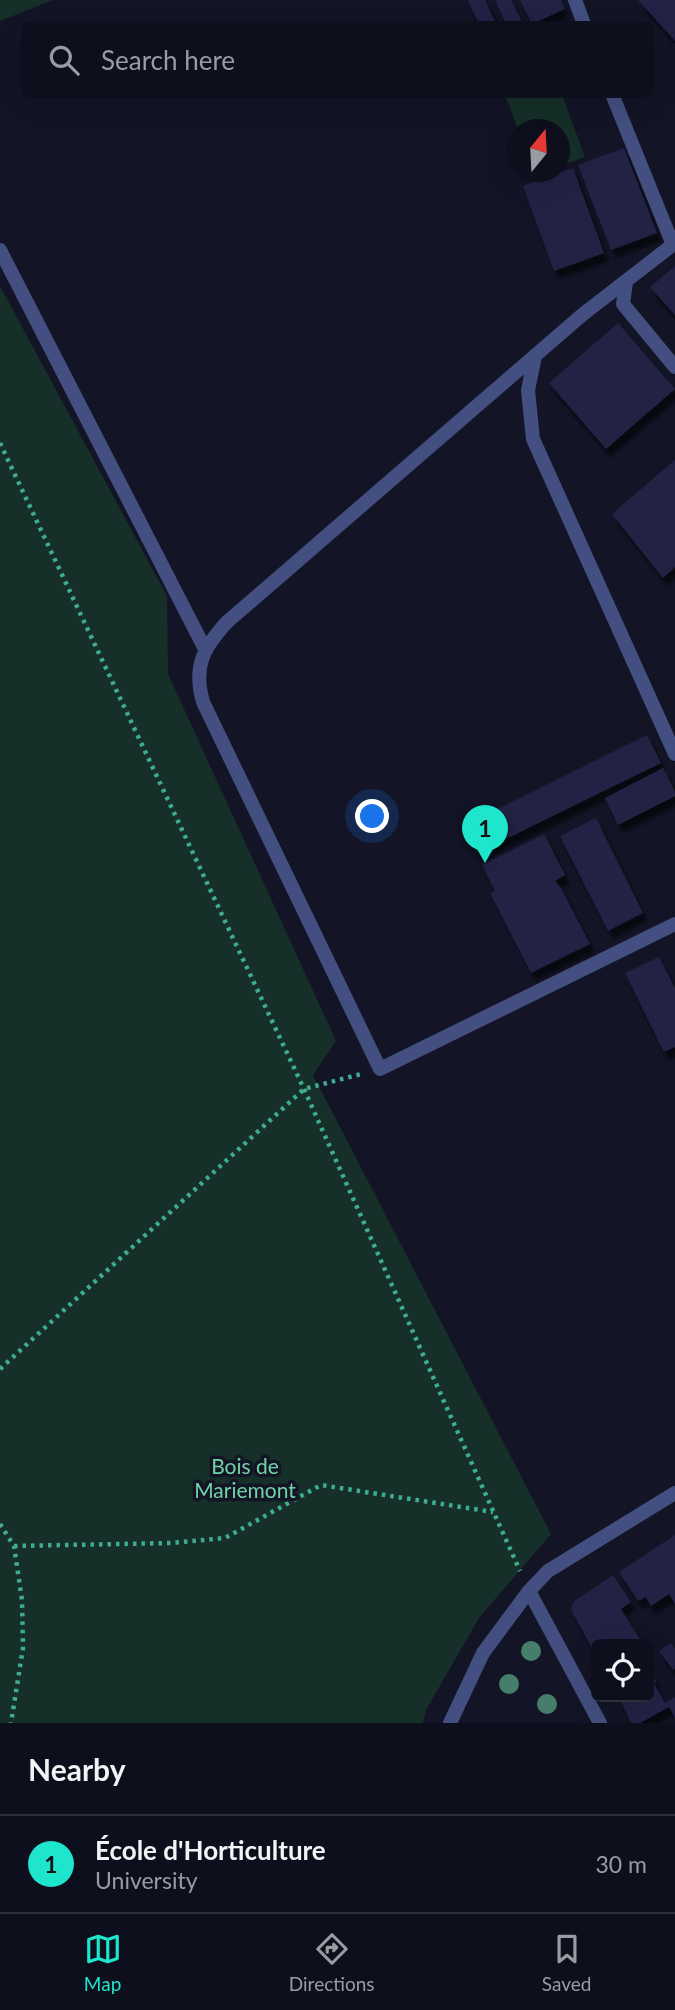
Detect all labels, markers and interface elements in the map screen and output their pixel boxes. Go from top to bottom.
search box [21,21,654,98]
icon: search [45,41,83,79]
text: Search here [101,44,235,76]
north arrow [507,119,570,182]
your location [355,799,389,833]
pin: 1 [462,805,508,863]
park label: Bois de Mariemont [194,1453,296,1502]
map controls [591,1639,654,1702]
button: locate [591,1639,654,1702]
text: Nearby [28,1751,126,1787]
text: École d'Horticulture [95,1834,326,1866]
text: 1 [44,1850,58,1878]
text: 30 m [596,1850,647,1878]
text: University [95,1866,198,1894]
tab: Map [84,1930,122,1995]
tab: Directions [289,1930,375,1995]
tab: Saved [542,1930,591,1995]

